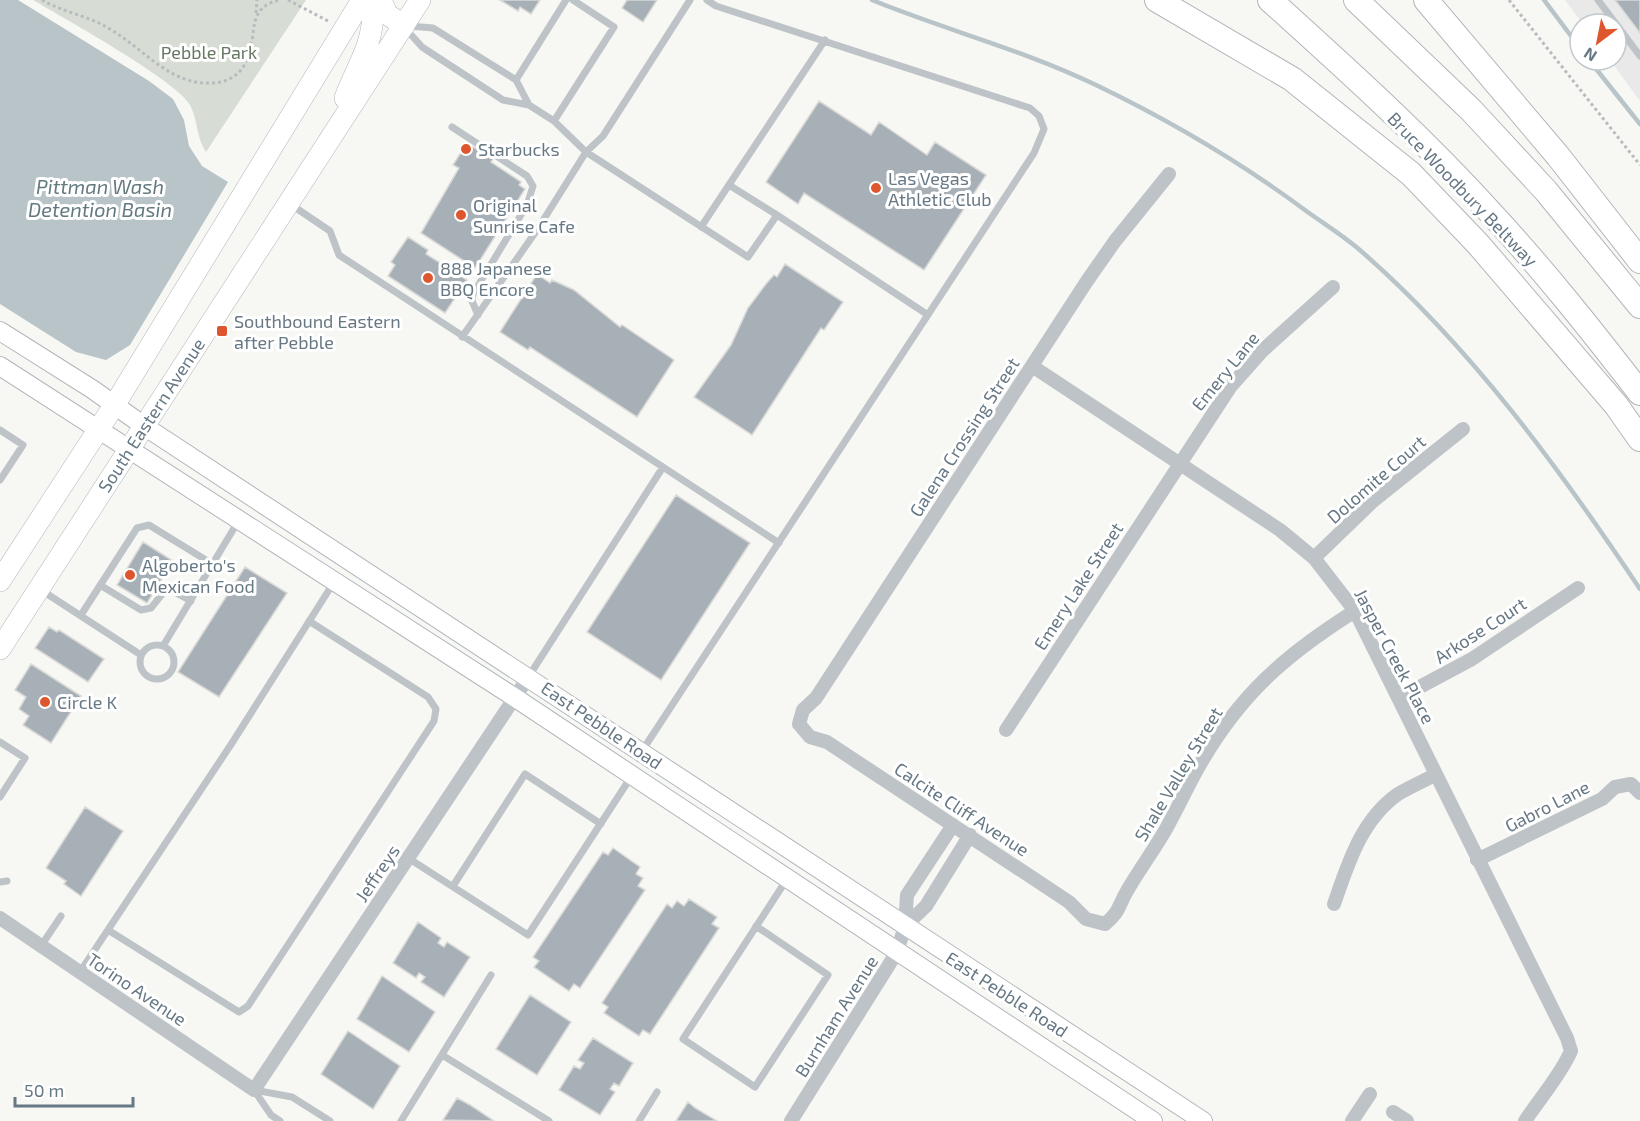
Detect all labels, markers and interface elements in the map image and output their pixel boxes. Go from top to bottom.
north arrow [1568,12,1628,72]
park label: Pebble Park [161,41,257,63]
text: N [1580,44,1600,66]
street label: Bruce Woodbury Beltway [1383,107,1543,271]
place label: Starbucks [478,138,560,160]
marker: Starbucks [459,142,473,156]
place label: Las Vegas Athletic Club [888,167,992,210]
water label: Pittman Wash Detention Basin [28,174,172,221]
marker: Las Vegas Athletic Club [869,181,883,195]
place label: Original Sunrise Cafe [473,194,575,237]
marker: Original Sunrise Cafe [454,208,468,222]
place label: 888 Japanese BBQ Encore [440,257,552,300]
marker: 888 Japanese BBQ Encore [421,271,435,285]
place label: Southbound Eastern after Pebble [234,310,401,353]
marker: Southbound Eastern after Pebble [215,324,229,338]
street label: Emery Lane [1187,327,1263,415]
street label: South Eastern Avenue [93,334,209,496]
street label: Galena Crossing Street [904,353,1024,521]
street label: Dolomite Court [1322,430,1430,528]
street label: Emery Lake Street [1029,518,1127,654]
place label: Algoberto's Mexican Food [142,554,255,597]
marker: Algoberto's Mexican Food [123,568,137,582]
street label: Jasper Creek Place [1350,585,1440,727]
street label: Arkose Court [1430,592,1530,668]
street label: East Pebble Road [537,676,667,774]
place label: Circle K [57,691,118,713]
marker: Circle K [38,695,52,709]
street label: Shale Valley Street [1129,703,1227,845]
street label: Calcite Cliff Avenue [891,757,1033,861]
street label: Gabro Lane [1501,775,1593,837]
street label: Jeffreys [350,840,404,906]
street label: East Pebble Road [942,946,1072,1042]
street label: Torino Avenue [83,948,191,1030]
street label: Burnham Avenue [790,951,882,1081]
scale bar [15,1070,134,1108]
text: 50 m [24,1079,64,1101]

